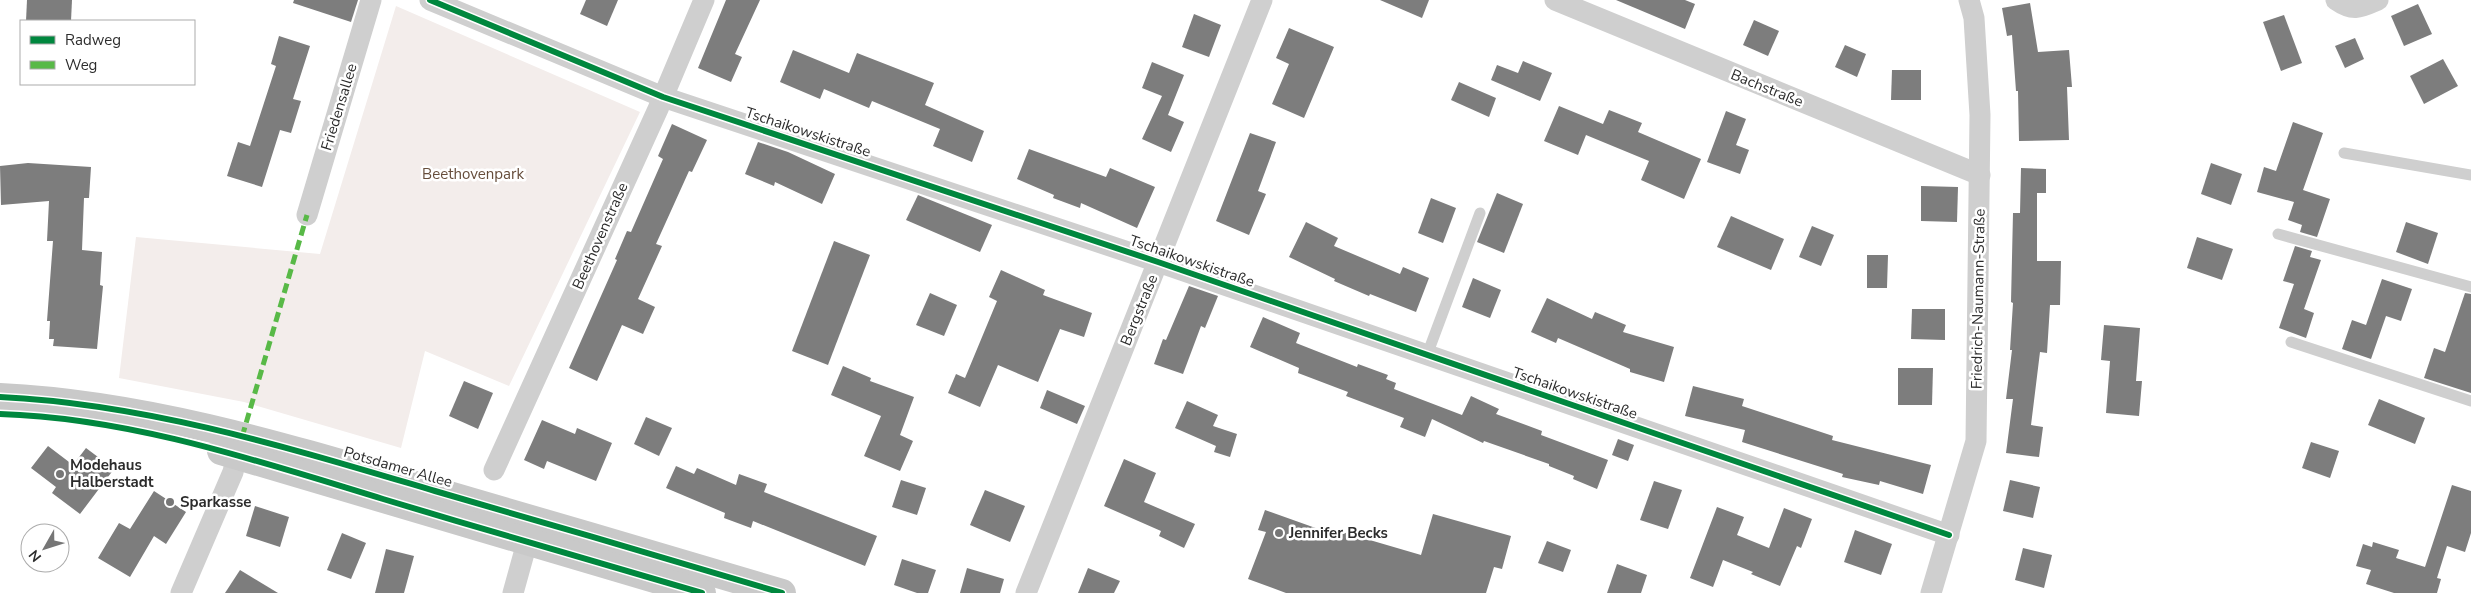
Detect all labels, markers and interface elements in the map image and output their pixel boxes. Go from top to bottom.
legend [20,20,195,85]
text: Radweg [65,30,121,50]
text: Weg [65,55,97,75]
street label: Friedensallee [316,61,362,153]
street label: Bachstraße [1728,64,1806,112]
street label: Tschaikowskistraße [743,102,873,162]
park label: Beethovenpark [422,164,524,184]
street label: Beethovenstraße [567,179,633,293]
street label: Friedrich-Naumann-Straße [1966,209,1990,389]
street label: Tschaikowskistraße [1127,230,1257,292]
street label: Bergstraße [1116,271,1162,349]
street label: Tschaikowskistraße [1510,362,1640,424]
street label: Potsdamer Allee [341,442,455,492]
place label: Modehaus Halberstadt [70,455,154,492]
marker: Modehaus Halberstadt [54,468,66,480]
place label: Sparkasse [180,492,252,512]
marker: Sparkasse [164,496,176,508]
north arrow [20,523,70,573]
place label: Jennifer Becks [1288,523,1388,543]
marker: Jennifer Becks [1273,527,1285,539]
text: N [25,546,46,566]

